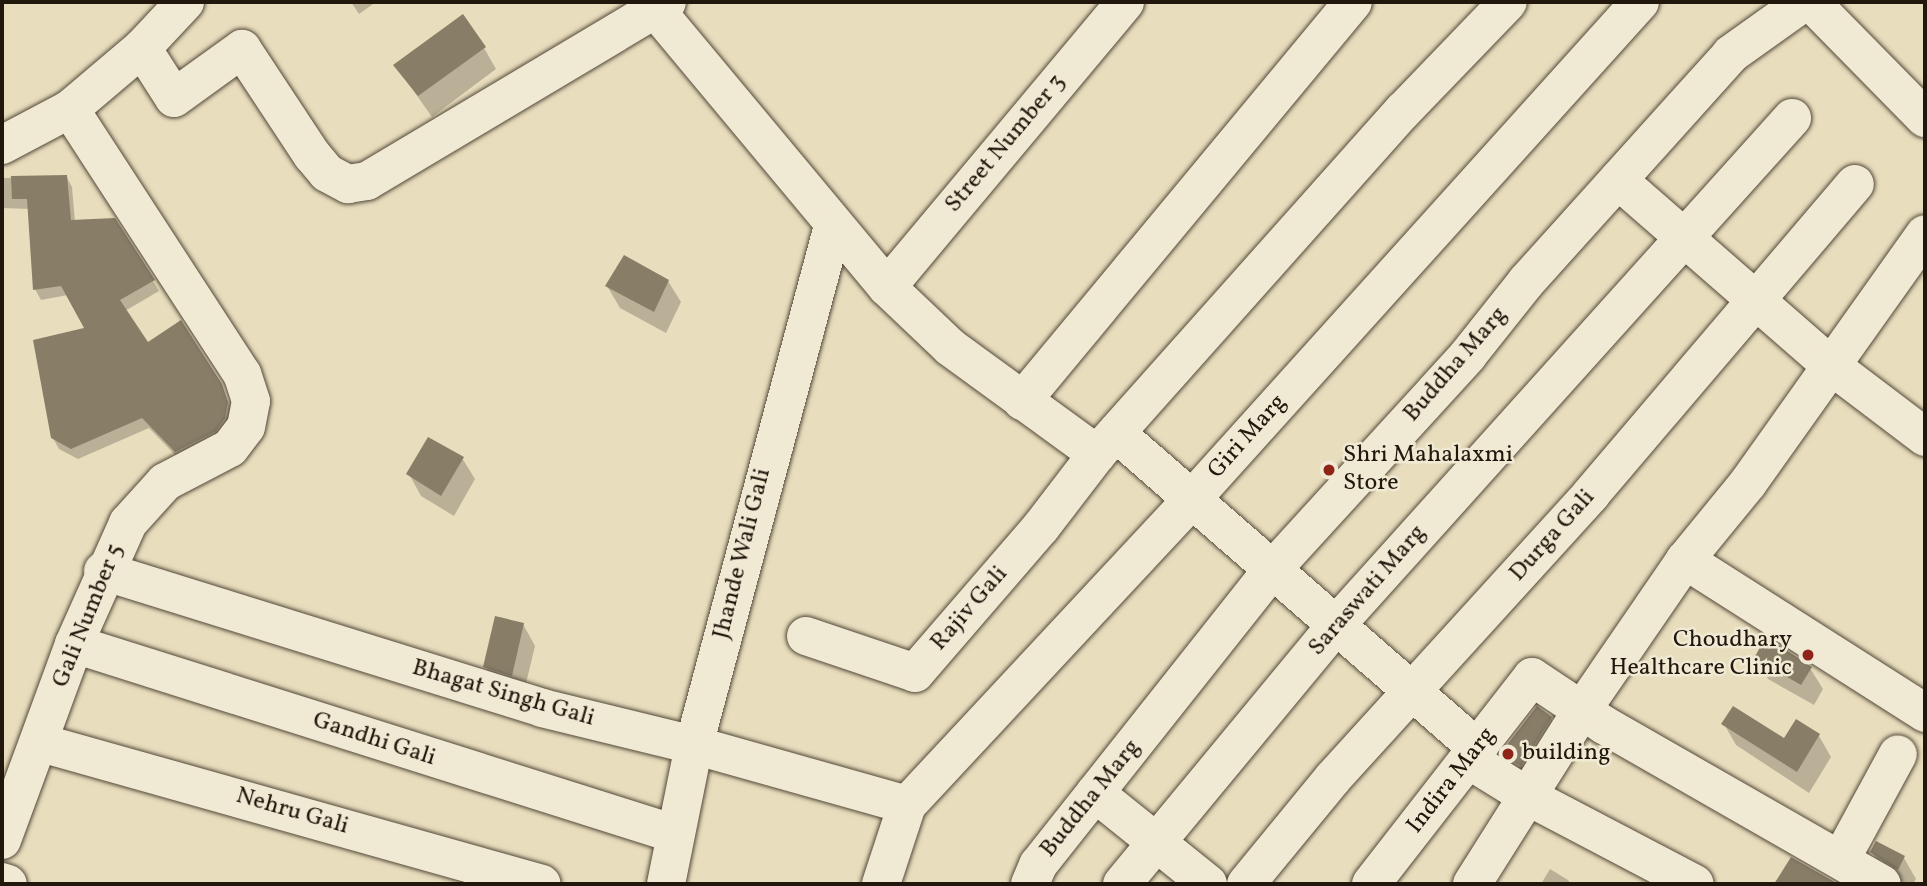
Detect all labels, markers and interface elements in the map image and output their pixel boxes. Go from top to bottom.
street label: Street Number 3 [940,69,1072,219]
street label: Buddha Marg [1398,302,1514,428]
street label: Giri Marg [1203,389,1293,485]
place label: Shri Mahalaxmi Store [1343,442,1513,498]
marker: Shri Mahalaxmi Store [1321,462,1337,478]
street label: Jhande Wali Gali [708,465,778,643]
street label: Durga Gali [1504,484,1602,588]
street label: Saraswati Marg [1303,520,1433,662]
street label: Gali Number 5 [47,540,131,692]
street label: Rajiv Gali [925,560,1015,658]
place label: Choudhary Healthcare Clinic [1609,627,1792,683]
marker: Choudhary Healthcare Clinic [1798,645,1818,665]
street label: Bhagat Singh Gali [409,654,597,734]
street label: Gandhi Gali [309,707,439,773]
street label: Indira Marg [1402,722,1502,840]
street label: Buddha Marg [1035,734,1147,864]
place label: building [1522,740,1610,768]
marker: building [1500,746,1516,762]
street label: Nehru Gali [232,782,352,842]

